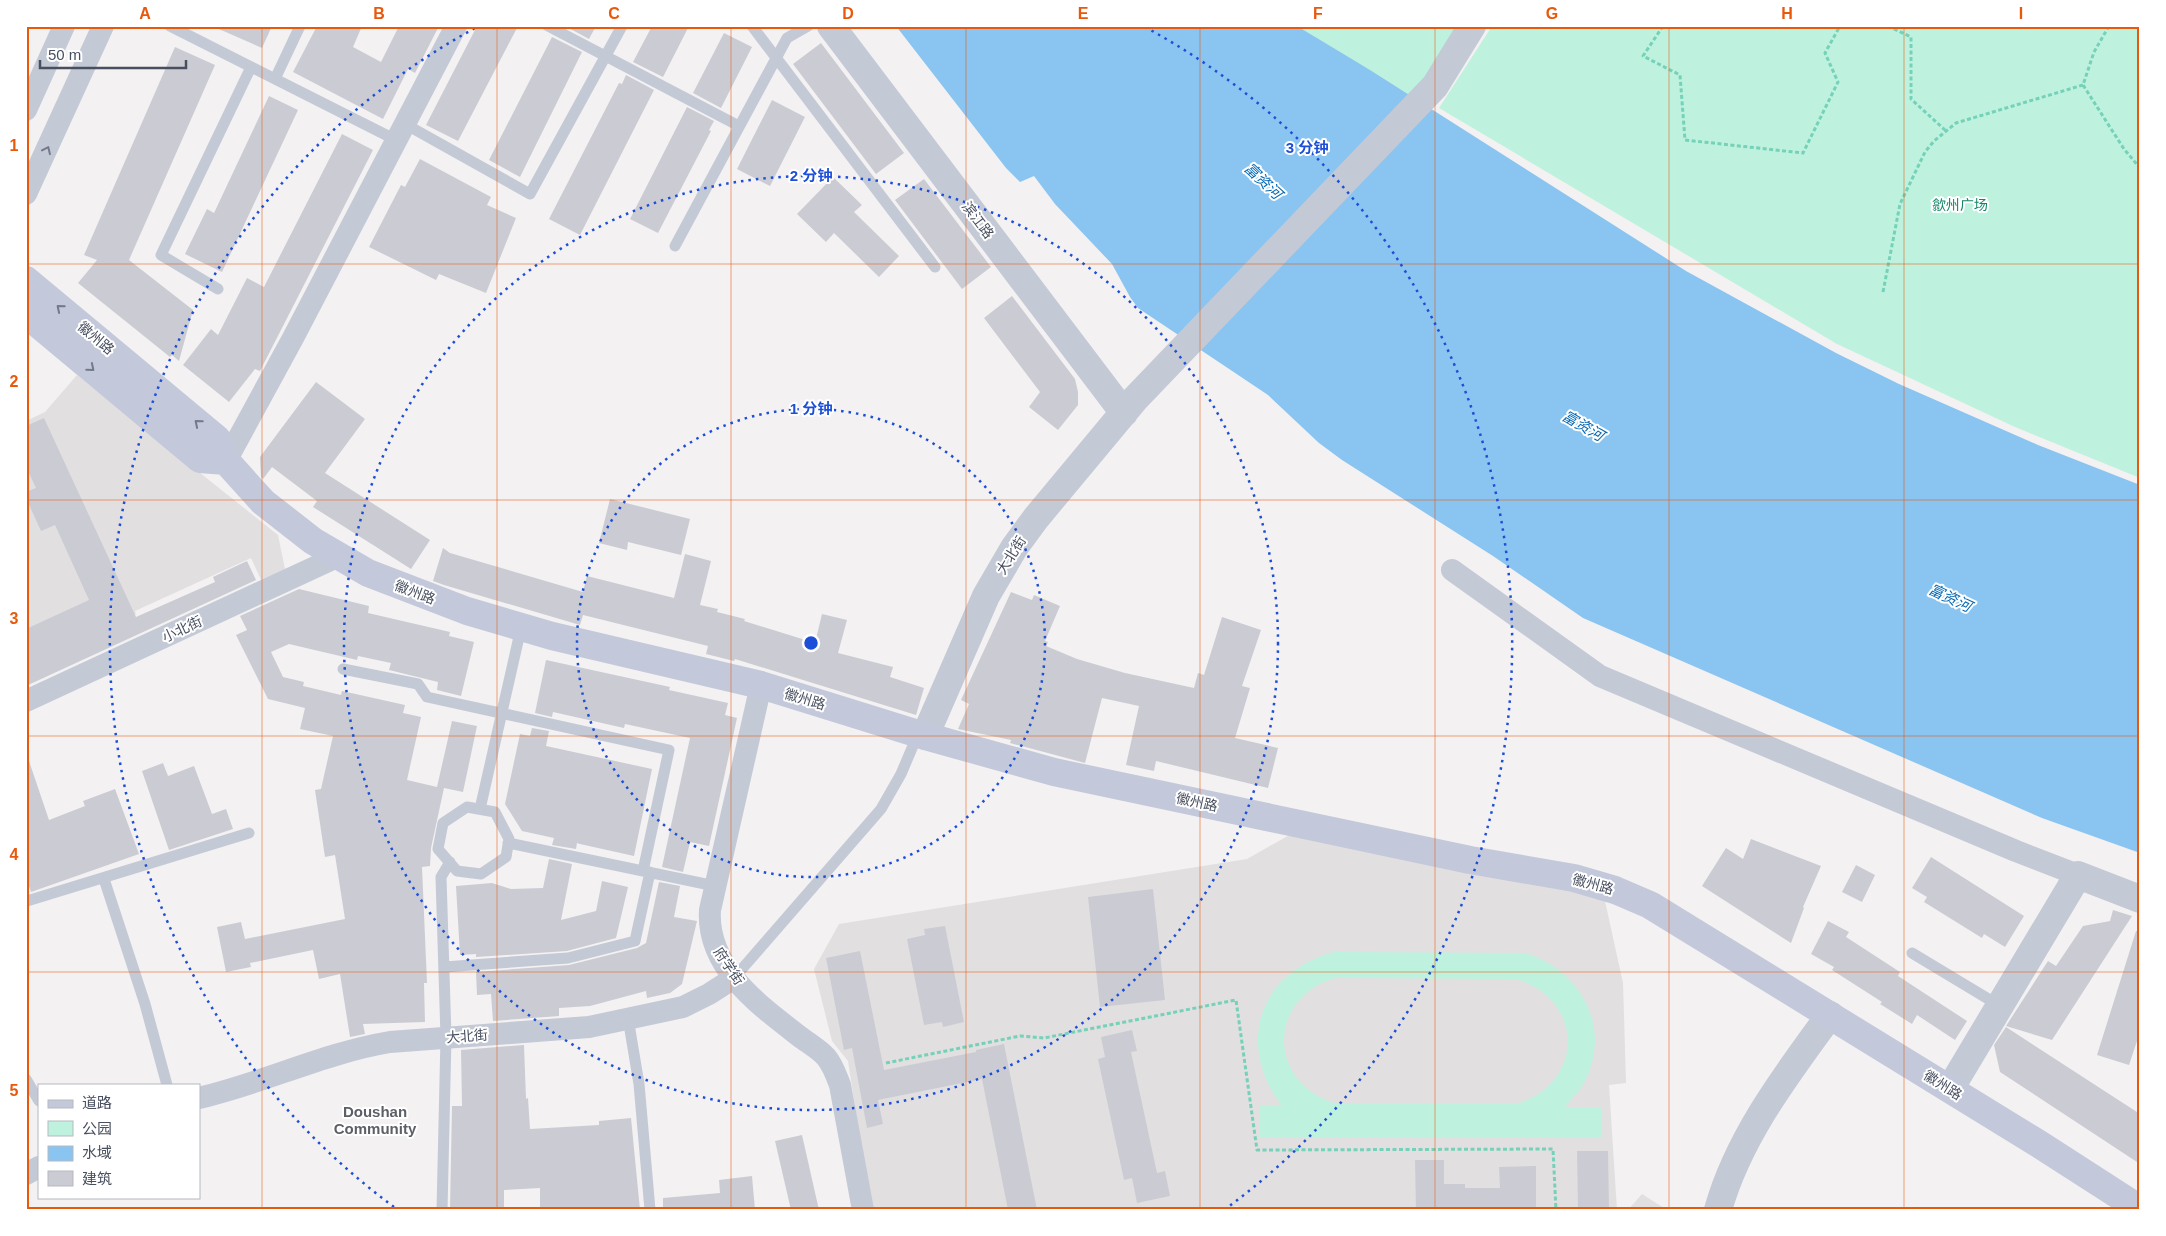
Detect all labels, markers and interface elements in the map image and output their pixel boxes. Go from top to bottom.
text: A [139,5,151,22]
text: B [373,5,385,22]
text: C [608,5,620,22]
text: D [842,5,854,22]
text: E [1078,5,1089,22]
text: F [1313,5,1323,22]
text: G [1546,5,1558,22]
text: H [1781,5,1793,22]
text: I [2019,5,2023,22]
scale bar [40,38,186,70]
text: 50 m [48,46,81,63]
text: 1 [10,137,19,154]
text: 3 分钟 [1286,139,1328,156]
one-way arrow [40,146,51,155]
water label: 富资河 [1241,159,1288,204]
text: 2 分钟 [790,167,832,184]
park label: 歙州广场 [1932,197,1988,213]
street label: 滨江路 [959,198,997,242]
one-way arrow [57,305,66,314]
street label: 徽州路 [75,318,117,358]
one-way arrow [85,362,94,371]
text: 2 [10,373,19,390]
text: 1 分钟 [790,400,832,417]
water label: 富资河 [1560,407,1610,446]
one-way arrow [195,421,204,429]
street label: 大北街 [993,533,1029,577]
street label: 徽州路 [393,577,437,607]
water label: 富资河 [1926,580,1977,616]
text: 3 [10,610,19,627]
street label: 小北街 [160,613,204,645]
centre of rings [802,634,820,652]
street label: 徽州路 [783,685,827,713]
street label: 徽州路 [1175,790,1219,814]
text: 4 [10,846,19,863]
street label: 徽州路 [1571,871,1615,897]
street label: 府学街 [711,944,747,988]
street label: 大北街 [445,1027,489,1045]
street label: 徽州路 [1921,1067,1965,1103]
text: 5 [10,1082,19,1099]
legend [38,1084,200,1198]
text: 道路 [82,1094,112,1111]
district label: Doushan Community [334,1103,417,1137]
text: 公园 [82,1120,112,1137]
text: 水域 [82,1144,112,1161]
text: 建筑 [82,1170,112,1187]

